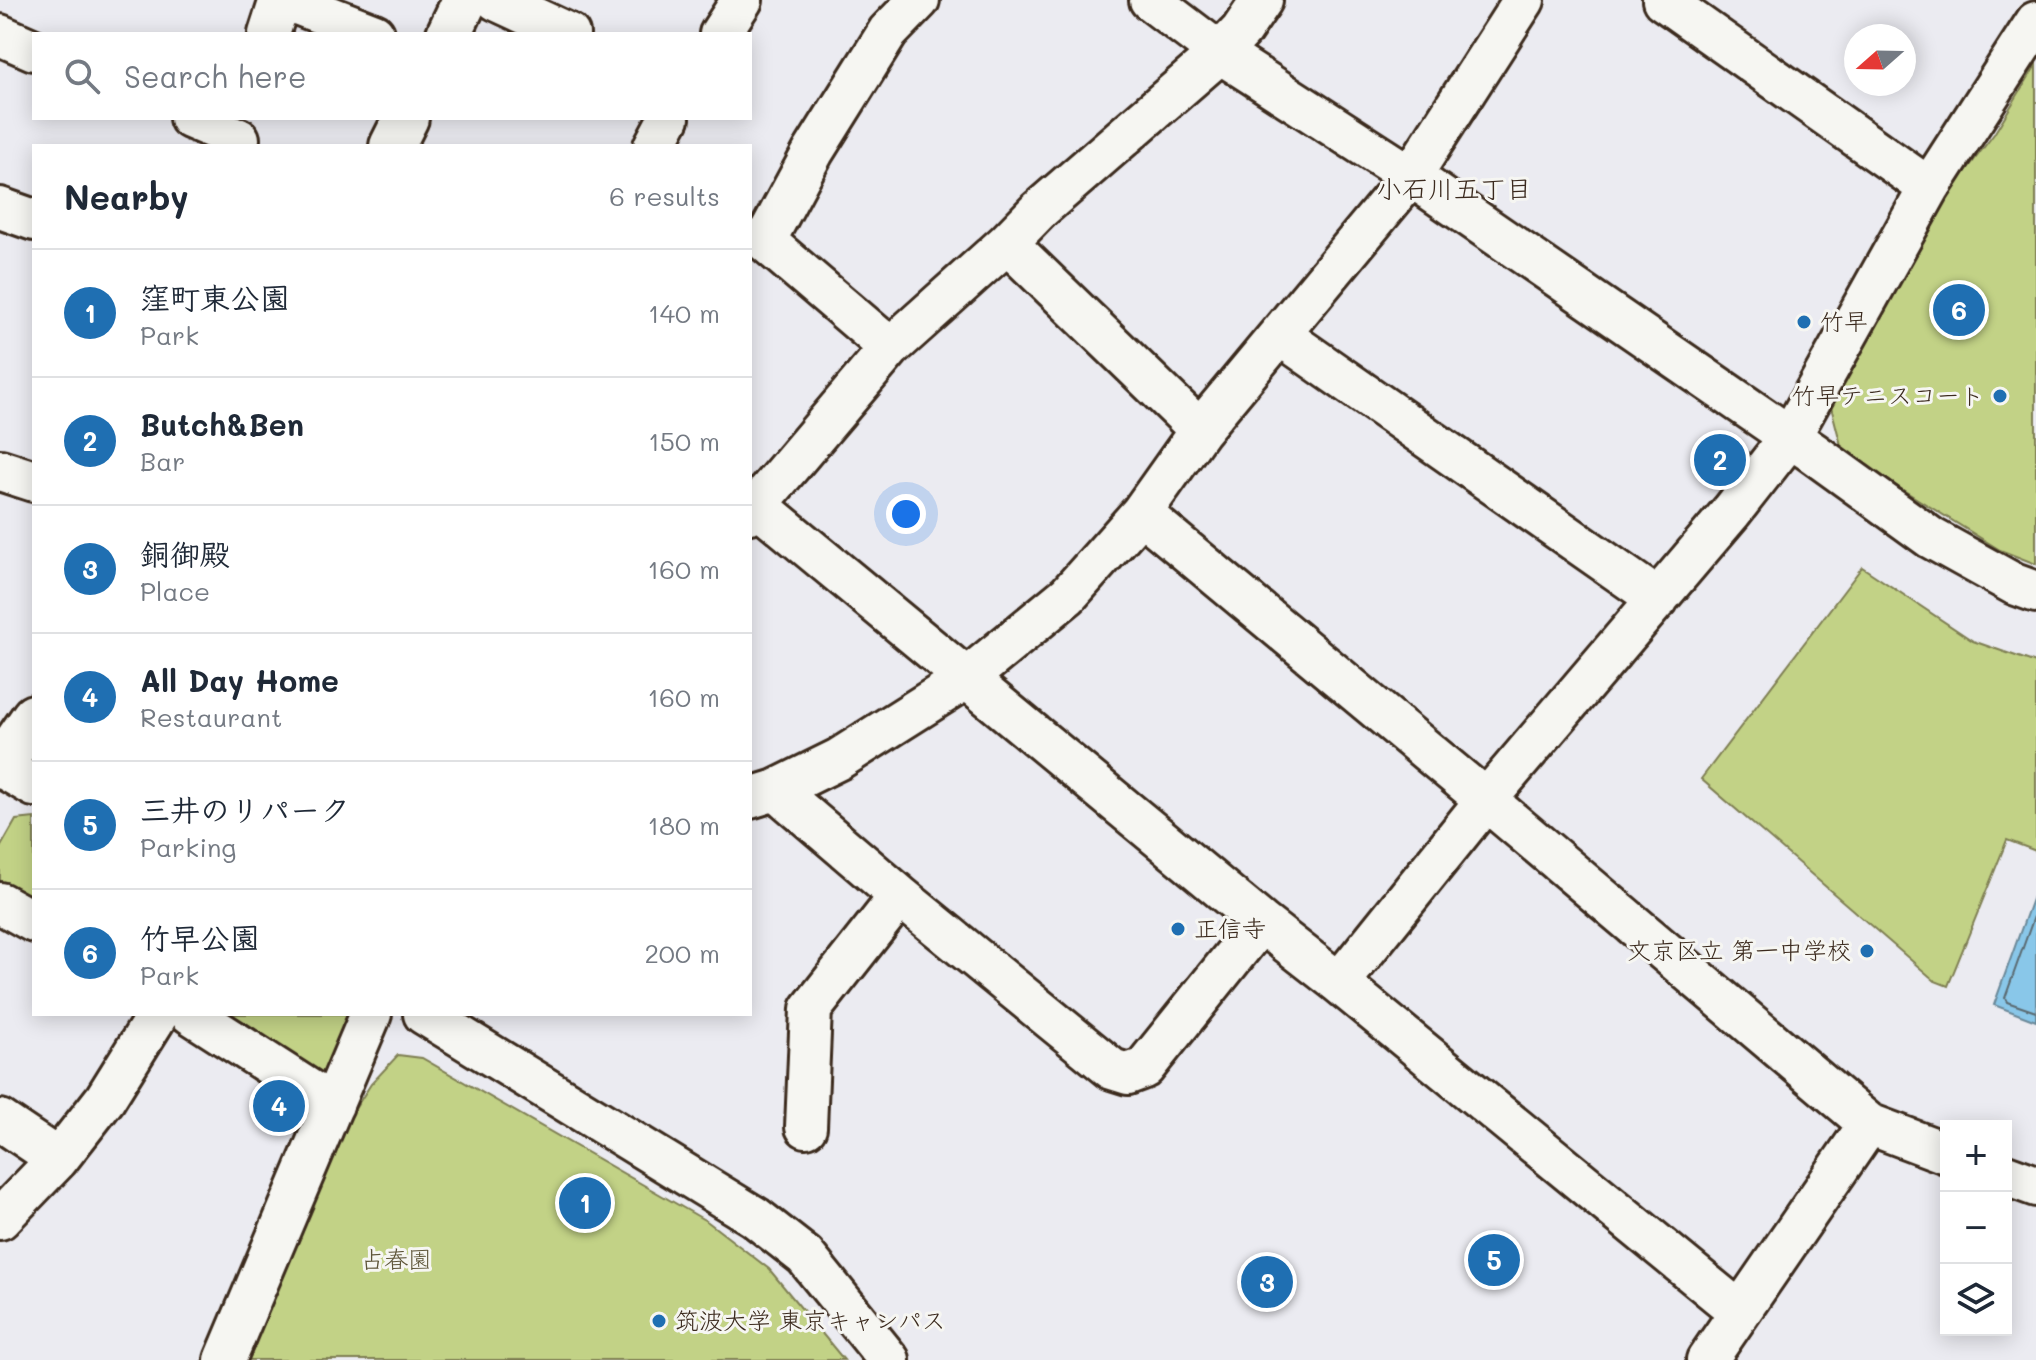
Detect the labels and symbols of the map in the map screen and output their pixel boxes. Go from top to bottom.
north arrow [1844,24,1916,96]
district label: 小石川五丁目 [1376,171,1532,205]
pin: 6 [1933,280,1985,340]
place label: 竹早 [1820,305,1868,336]
marker: 竹早 [1795,313,1813,331]
place label: 竹早テニスコート [1792,379,1984,410]
marker: 竹早テニスコート [1991,387,2009,405]
pin: 2 [1694,430,1746,490]
your location [886,494,926,534]
place label: 正信寺 [1194,912,1266,943]
marker: 正信寺 [1169,920,1187,938]
place label: 文京区立 第一中学校 [1627,934,1851,965]
marker: 文京区立 第一中学校 [1858,942,1876,960]
pin: 4 [253,1076,305,1136]
pin: 1 [559,1173,611,1233]
pin: 5 [1468,1230,1520,1290]
park label: 占春園 [360,1243,432,1274]
pin: 3 [1241,1252,1293,1312]
place label: 筑波大学 東京キャンパス [675,1304,946,1335]
marker: 筑波大学 東京キャンパス [650,1312,668,1330]

